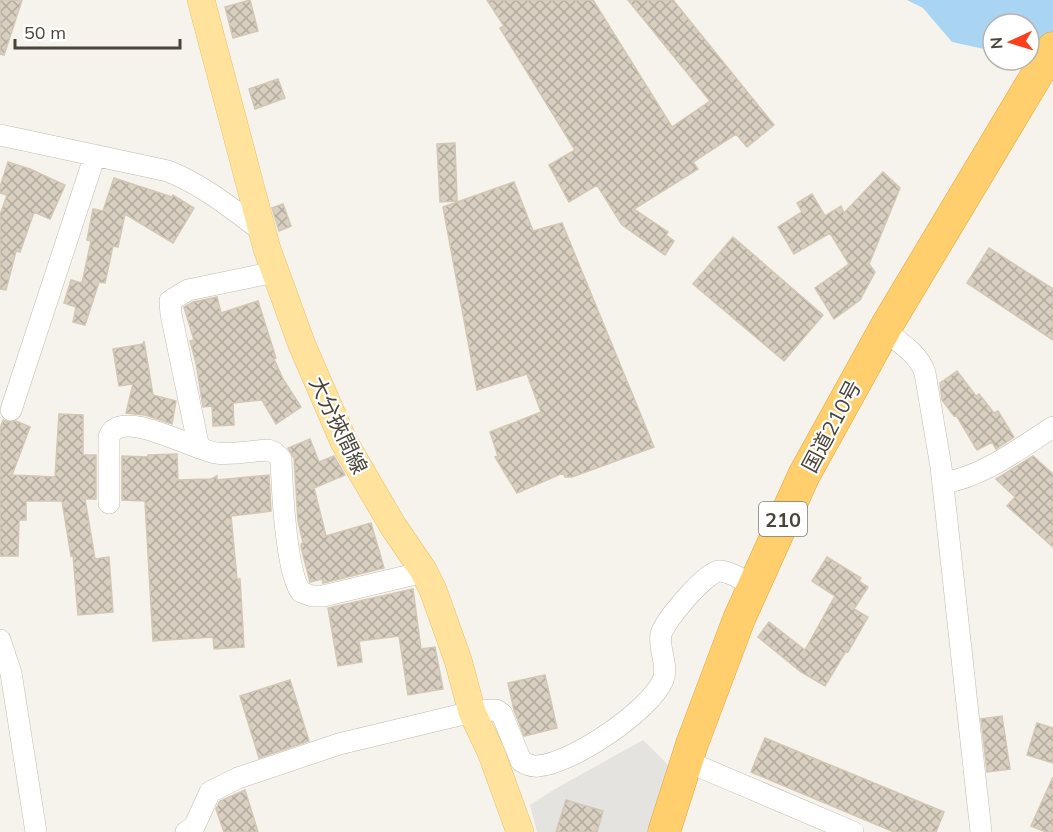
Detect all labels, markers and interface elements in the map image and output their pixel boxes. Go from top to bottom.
scale bar [15,12,180,50]
north arrow [981,12,1041,72]
text: 50 m [24,21,66,44]
text: N [986,36,1006,50]
street label: 大分挾間線 [304,372,374,478]
street label: 国道210号 [796,375,866,477]
road number: 210 [759,502,807,536]

